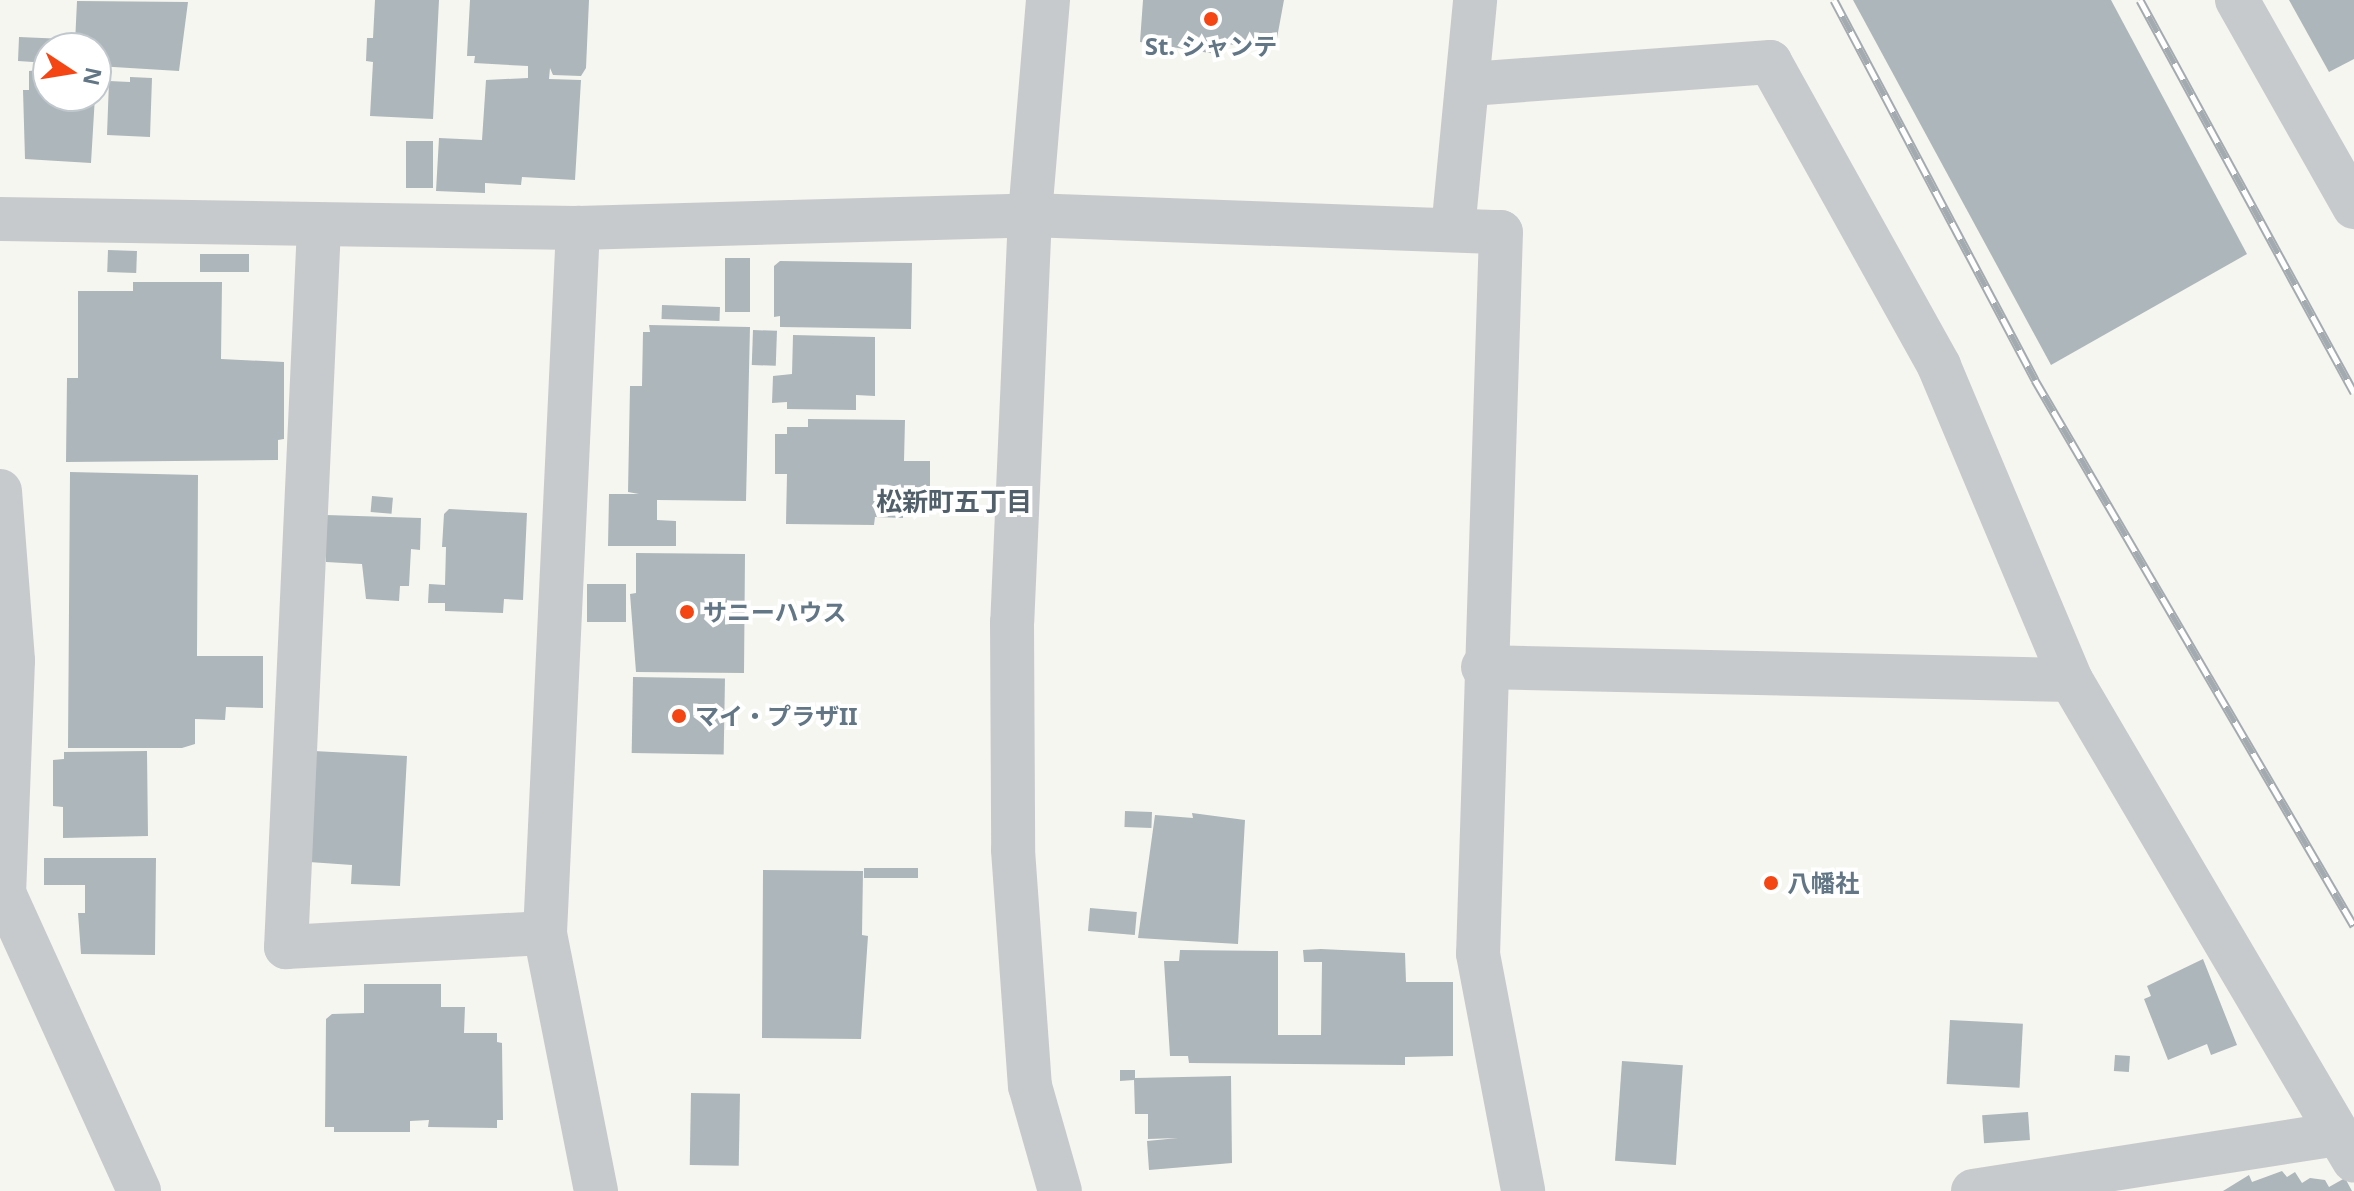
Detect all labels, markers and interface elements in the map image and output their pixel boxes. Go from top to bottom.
marker: St. シャンテ [1202,10,1220,28]
north arrow [32,32,112,112]
place label: St. シャンテ [1145,32,1277,60]
text: N [77,65,110,88]
district label: 松新町五丁目 [876,486,1032,518]
place label: サニーハウス [703,598,847,626]
marker: サニーハウス [678,603,696,621]
place label: マイ・プラザII [695,702,858,730]
marker: マイ・プラザII [670,707,688,725]
place label: 八幡社 [1787,869,1859,897]
marker: 八幡社 [1762,874,1780,892]

